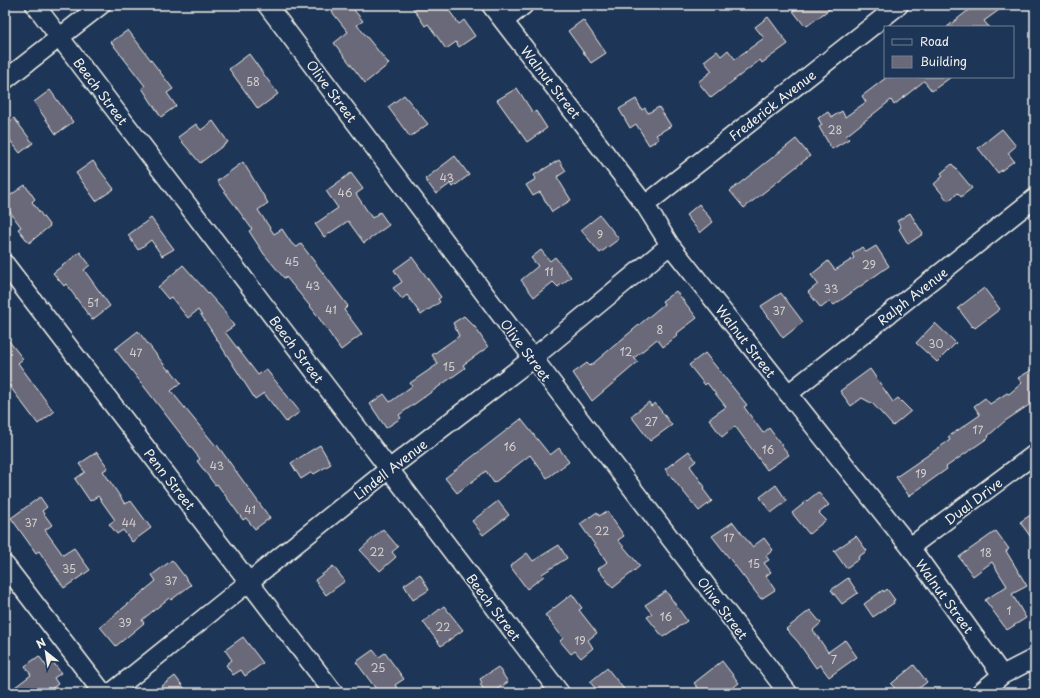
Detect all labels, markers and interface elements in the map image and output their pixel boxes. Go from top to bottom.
legend [884,26,1014,78]
text: Road [920,32,949,50]
street label: Walnut Street [517,42,585,122]
text: Building [920,52,967,70]
street label: Beech Street [69,53,133,129]
street label: Olive Street [302,56,362,126]
street label: Frederick Avenue [725,65,819,145]
house number: 58 [246,73,260,90]
house number: 28 [828,121,842,138]
house number: 43 [440,169,454,186]
house number: 46 [338,184,353,201]
house number: 9 [597,226,603,243]
house number: 45 [285,253,299,270]
house number: 29 [862,256,876,273]
house number: 11 [544,263,554,280]
street label: Ralph Avenue [873,263,951,329]
house number: 43 [306,277,320,294]
house number: 33 [824,280,838,297]
house number: 51 [87,294,99,311]
house number: 41 [325,301,337,318]
street label: Walnut Street [712,301,780,381]
house number: 37 [773,302,786,319]
street label: Beech Street [265,311,329,387]
street label: Olive Street [496,315,556,385]
house number: 8 [657,321,664,338]
house number: 30 [928,335,944,352]
house number: 12 [620,343,633,360]
house number: 47 [130,344,143,361]
house number: 15 [443,358,455,375]
house number: 27 [644,413,658,430]
house number: 17 [973,421,984,438]
street label: Lindell Avenue [349,434,431,504]
house number: 16 [504,438,517,455]
house number: 16 [762,441,775,458]
street label: Penn Street [140,444,200,514]
house number: 43 [210,457,224,474]
house number: 19 [915,465,927,482]
street label: Dual Drive [940,473,1006,529]
house number: 41 [244,501,256,518]
house number: 37 [25,514,38,531]
house number: 44 [122,514,136,531]
house number: 22 [595,522,609,539]
house number: 17 [724,529,735,546]
house number: 22 [370,543,384,560]
house number: 18 [980,544,992,561]
house number: 15 [748,555,760,572]
street label: Walnut Street [912,555,978,637]
house number: 35 [62,560,76,577]
street label: Beech Street [462,569,526,645]
house number: 37 [165,572,178,589]
street label: Olive Street [693,573,753,643]
house number: 1 [1007,602,1012,619]
house number: 16 [660,608,673,625]
house number: 39 [118,614,132,631]
house number: 22 [436,618,450,635]
north arrow [26,632,66,672]
house number: 19 [574,632,586,649]
text: N [33,633,49,652]
house number: 7 [831,651,837,668]
house number: 25 [371,659,385,676]

